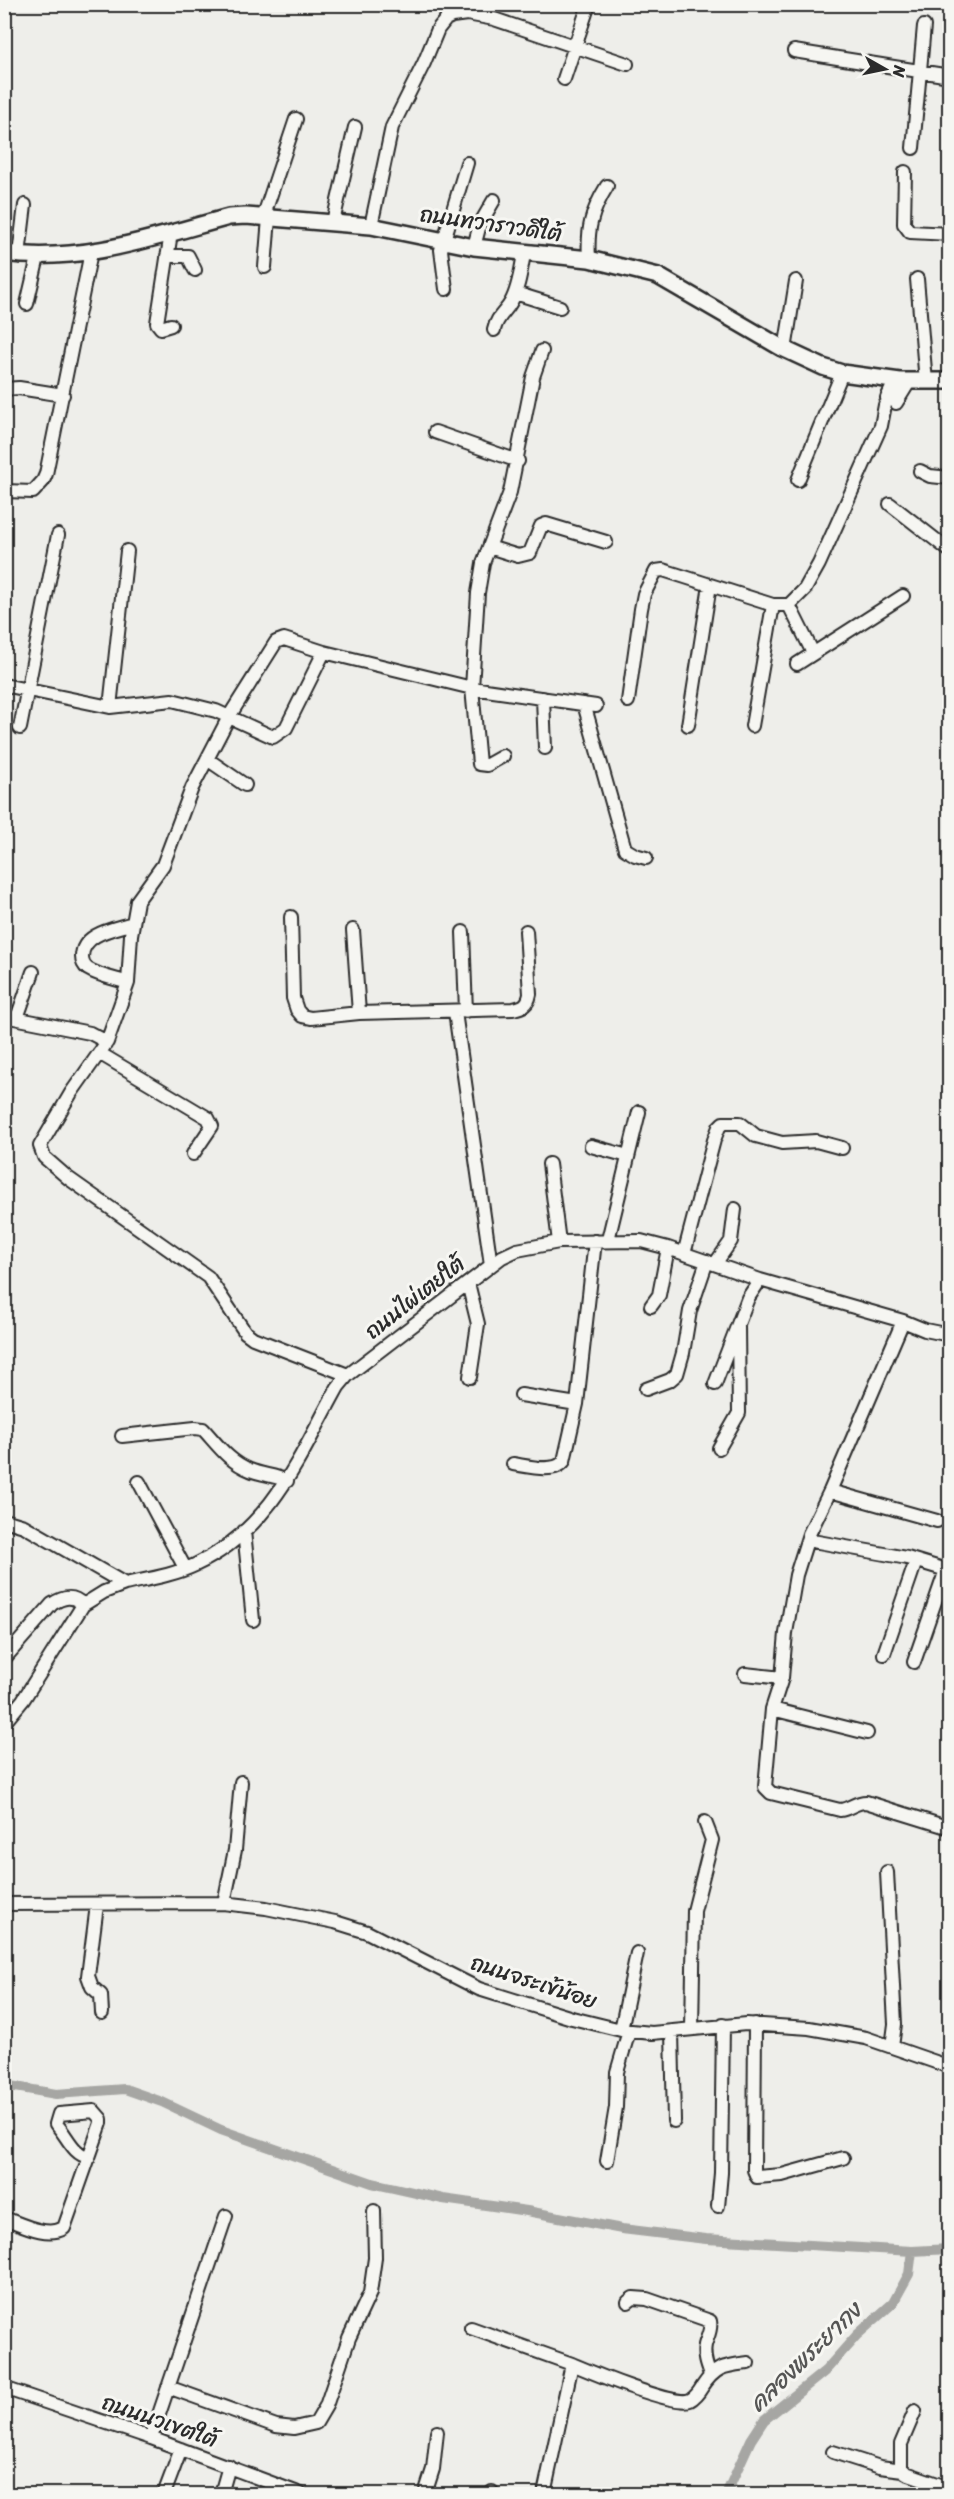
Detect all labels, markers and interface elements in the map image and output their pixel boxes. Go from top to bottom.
north arrow [855,39,915,99]
text: N [884,63,915,80]
street label: ถนนทวาราวดีใต้ [417,194,567,253]
street label: ถนนไผ่เตยใต้ [355,1244,476,1349]
street label: ถนนจระเข้น้อย [466,1943,602,2020]
water label: คลองพระยากง [738,2290,874,2422]
street label: ถนนนวเขตใต้ [97,2382,226,2459]

